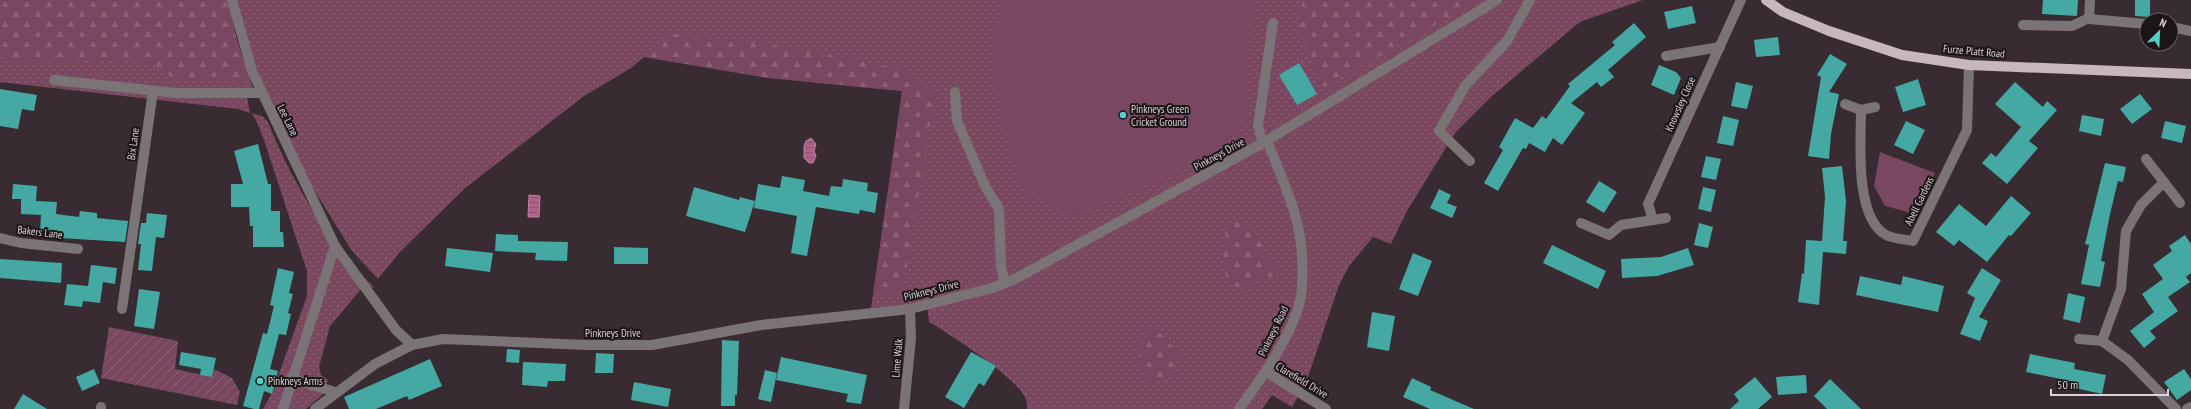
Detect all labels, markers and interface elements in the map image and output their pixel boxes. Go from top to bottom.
north arrow [2139,12,2179,52]
text: N [2158,15,2169,30]
street label: Furze Platt Road [1942,41,2006,61]
street label: Knowsley Close [1662,74,1698,134]
street label: Lee Lane [274,102,302,139]
place label: Pinkneys Green Cricket Ground [1131,102,1189,129]
marker: Pinkneys Green Cricket Ground [1118,110,1128,120]
street label: Bix Lane [124,127,142,161]
street label: Pinkneys Drive [1191,134,1247,174]
street label: Abell Gardens [1901,174,1937,228]
street label: Bakers Lane [17,222,64,242]
street label: Pinkneys Drive [902,276,960,304]
street label: Pinkneys Road [1255,303,1291,359]
street label: Pinkneys Drive [585,326,641,340]
street label: Lime Walk [888,337,906,378]
street label: Clarefield Drive [1273,359,1331,401]
scale bar [2051,371,2168,397]
place label: Pinkneys Arms [268,374,323,388]
marker: Pinkneys Arms [255,376,265,386]
text: 50 m [2057,377,2078,392]

